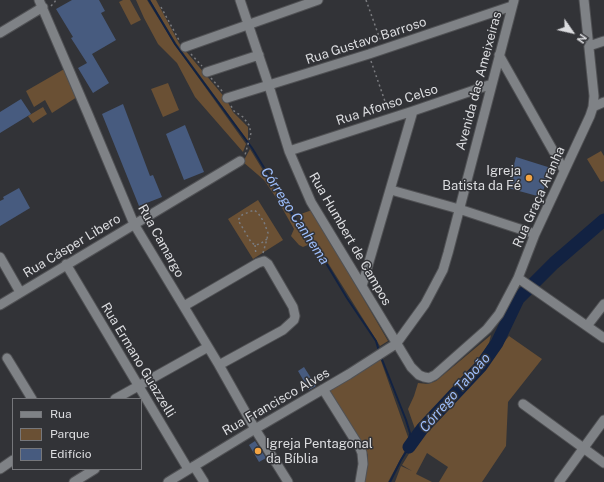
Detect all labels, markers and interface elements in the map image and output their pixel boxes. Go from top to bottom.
street label: Avenida das Ameixeiras [453,10,505,152]
north arrow [552,12,592,52]
street label: Rua Gustavo Barroso [304,14,428,68]
text: N [575,32,589,46]
street label: Rua Afonso Celso [334,81,440,129]
street label: Rua Graça Aranha [510,144,568,250]
place label: Igreja Batista da Fé [442,163,521,194]
water label: Córrego Canhema [257,164,333,268]
street label: Rua Humbert de Campos [306,170,394,308]
marker: Igreja Batista da Fé [524,173,534,183]
street label: Rua Camargo [135,202,187,280]
street label: Rua Cásper Libero [21,211,123,281]
street label: Rua Ermano Guazzelli [98,300,178,420]
water label: Córrego Taboão [416,350,494,436]
street label: Rua Francisco Alves [220,365,332,439]
legend [12,398,142,470]
text: Rua [50,407,72,421]
text: Parque [50,427,90,441]
place label: Igreja Pentagonal da Bíblia [266,436,373,467]
marker: Igreja Pentagonal da Bíblia [253,446,263,456]
text: Edifício [50,447,91,461]

